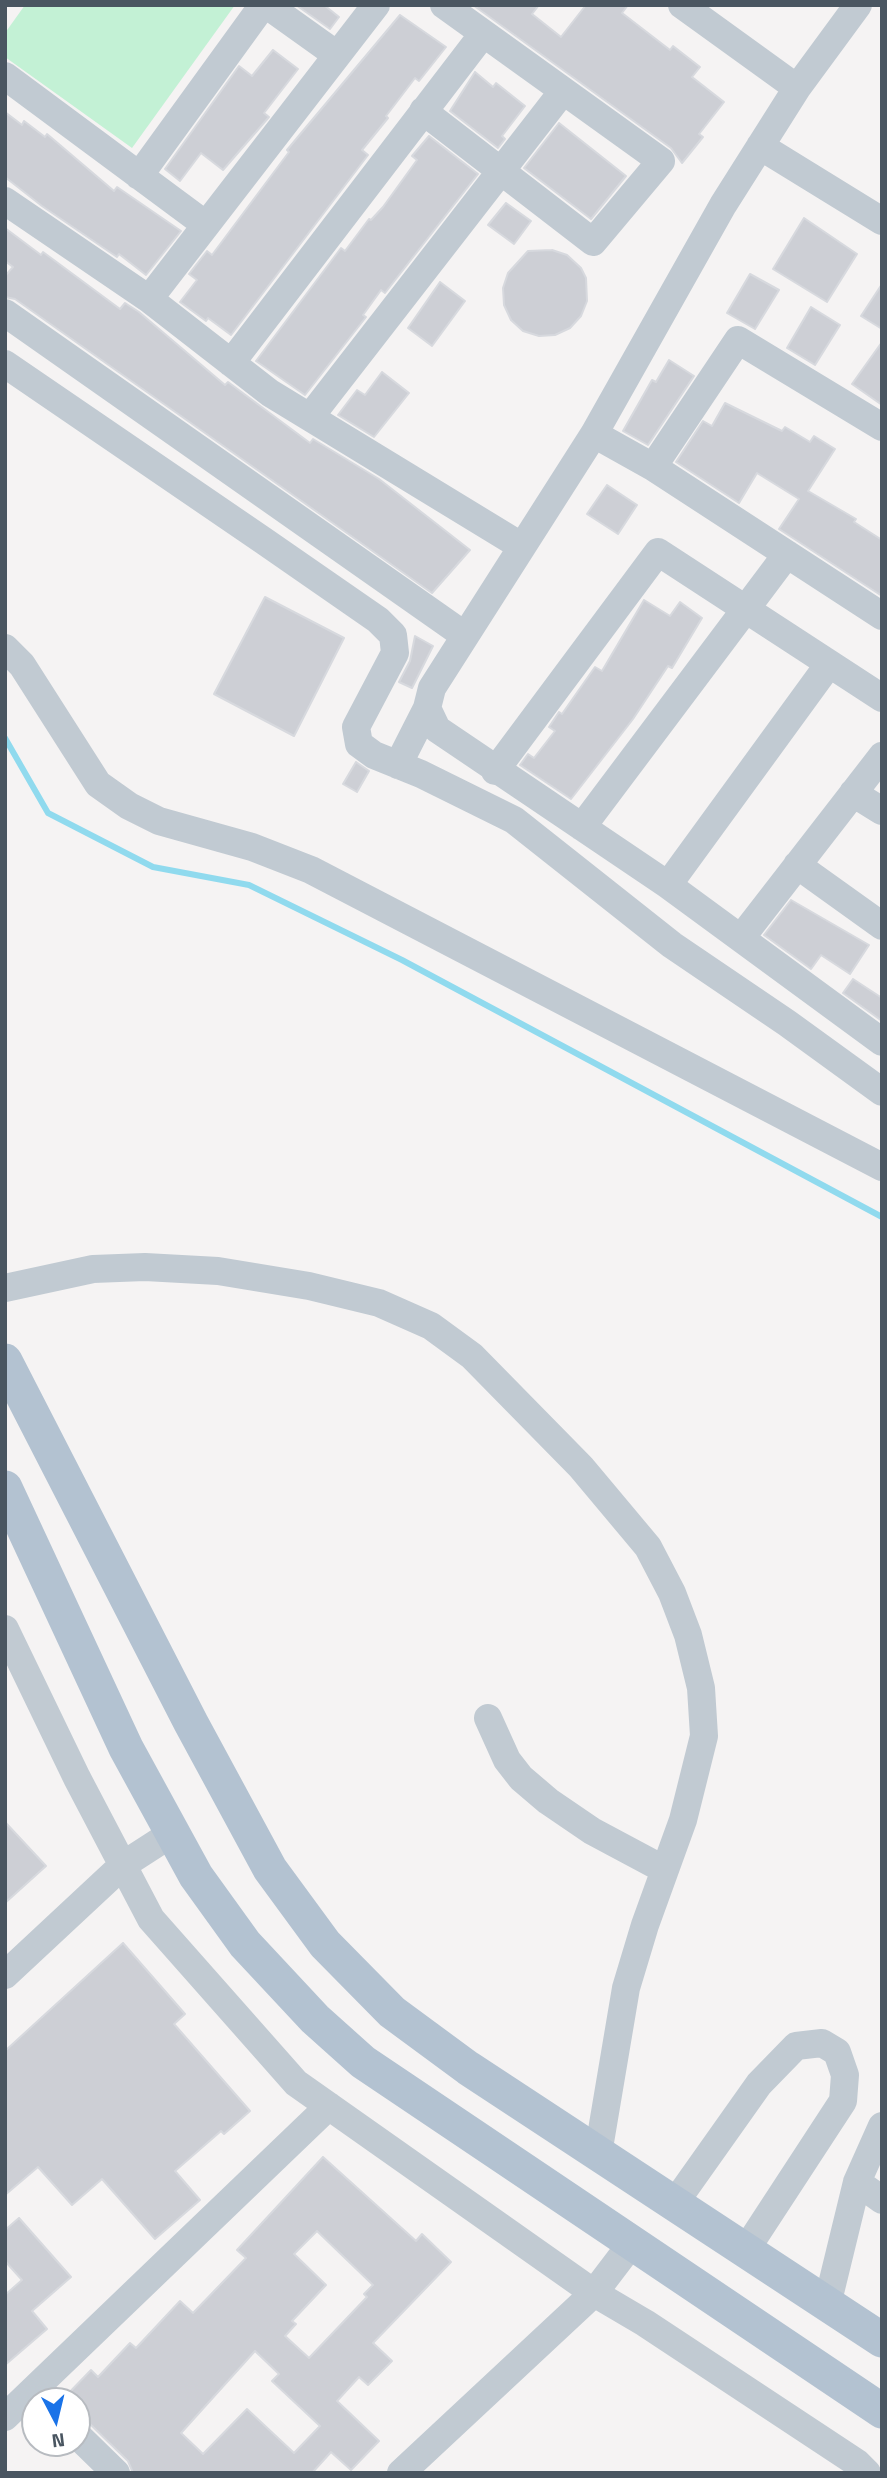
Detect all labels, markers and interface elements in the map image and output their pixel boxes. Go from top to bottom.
north arrow [21,2387,91,2457]
text: N [50,2426,67,2457]

